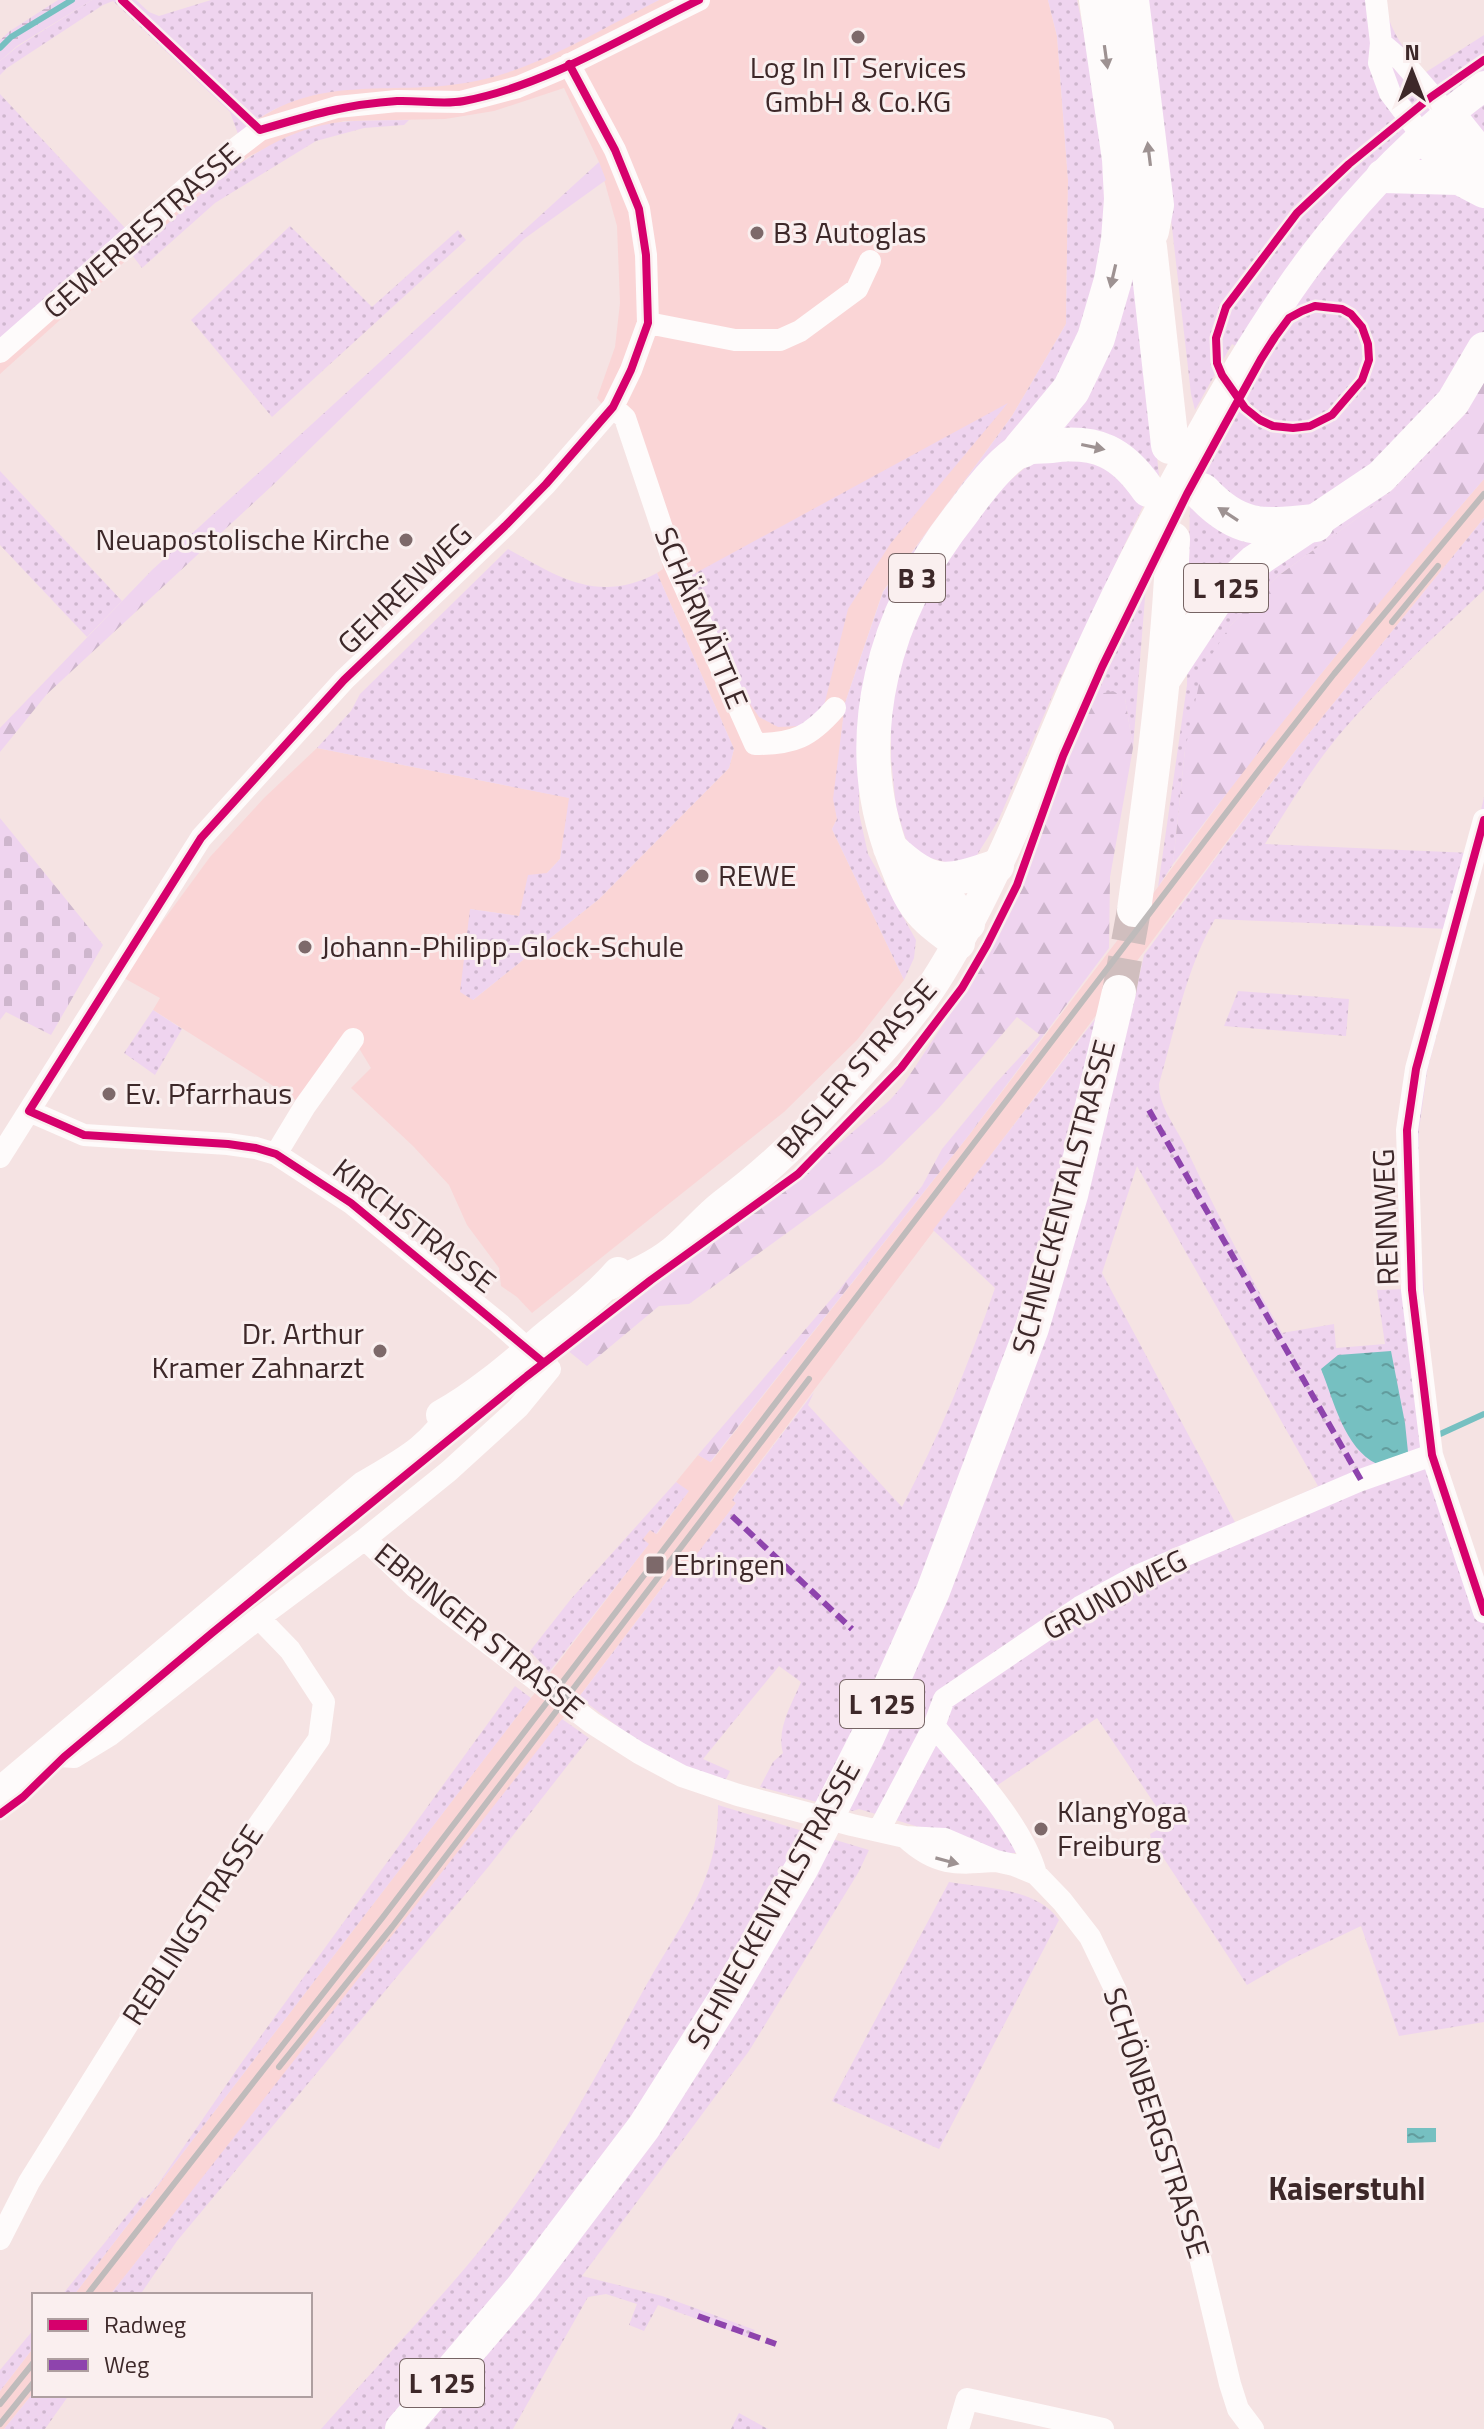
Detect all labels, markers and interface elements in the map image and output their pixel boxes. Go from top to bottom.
marker: Log In IT Services GmbH & Co.KG [849,28,867,46]
north arrow [1372,32,1452,112]
text: N [1404,35,1420,69]
place label: Log In IT Services GmbH & Co.KG [750,44,966,124]
one-way arrow [1100,44,1113,69]
street label: GEWERBESTRASSE [32,131,250,329]
one-way arrow [1142,141,1155,166]
place label: B3 Autoglas [773,209,926,255]
marker: B3 Autoglas [748,224,766,242]
one-way arrow [1106,264,1119,289]
one-way arrow [1081,441,1106,454]
one-way arrow [1217,507,1238,522]
street label: GEHRENWEG [326,512,482,665]
place label: Neuapostolische Kirche [95,516,390,562]
street label: SCHÄRMÄTTLE [643,520,761,716]
marker: Neuapostolische Kirche [397,531,415,549]
road number: B 3 [889,554,945,602]
road number: L 125 [1184,564,1268,612]
place label: REWE [718,852,796,898]
marker: REWE [693,867,711,885]
place label: Johann-Philipp-Glock-Schule [321,923,684,969]
marker: Johann-Philipp-Glock-Schule [296,938,314,956]
street label: BASLER STRASSE [765,968,947,1168]
street label: SCHNECKENTALSTRASSE [999,1035,1127,1359]
place label: Ev. Pfarrhaus [125,1070,292,1116]
marker: Ev. Pfarrhaus [100,1085,118,1103]
street label: KIRCHSTRASSE [323,1147,506,1304]
street label: RENNWEG [1360,1148,1410,1286]
place label: Dr. Arthur Kramer Zahnarzt [151,1310,364,1390]
marker: Dr. Arthur Kramer Zahnarzt [371,1342,389,1360]
street label: EBRINGER STRASSE [365,1531,595,1729]
street label: GRUNDWEG [1034,1537,1195,1651]
place label: Ebringen [673,1541,785,1587]
marker: Ebringen [644,1554,666,1576]
road number: L 125 [840,1680,924,1728]
street label: SCHNECKENTALSTRASSE [675,1752,872,2057]
place label: KlangYoga Freiburg [1057,1788,1187,1868]
street label: REBLINGSTRASSE [110,1815,274,2034]
marker: KlangYoga Freiburg [1032,1820,1050,1838]
one-way arrow [935,1855,959,1868]
street label: SCHÖNBERGSTRASSE [1092,1981,1222,2264]
district label: Kaiserstuhl [1268,2164,1426,2212]
legend [32,2293,312,2397]
text: Radweg [104,2306,186,2342]
text: Weg [104,2346,149,2382]
road number: L 125 [400,2359,484,2407]

